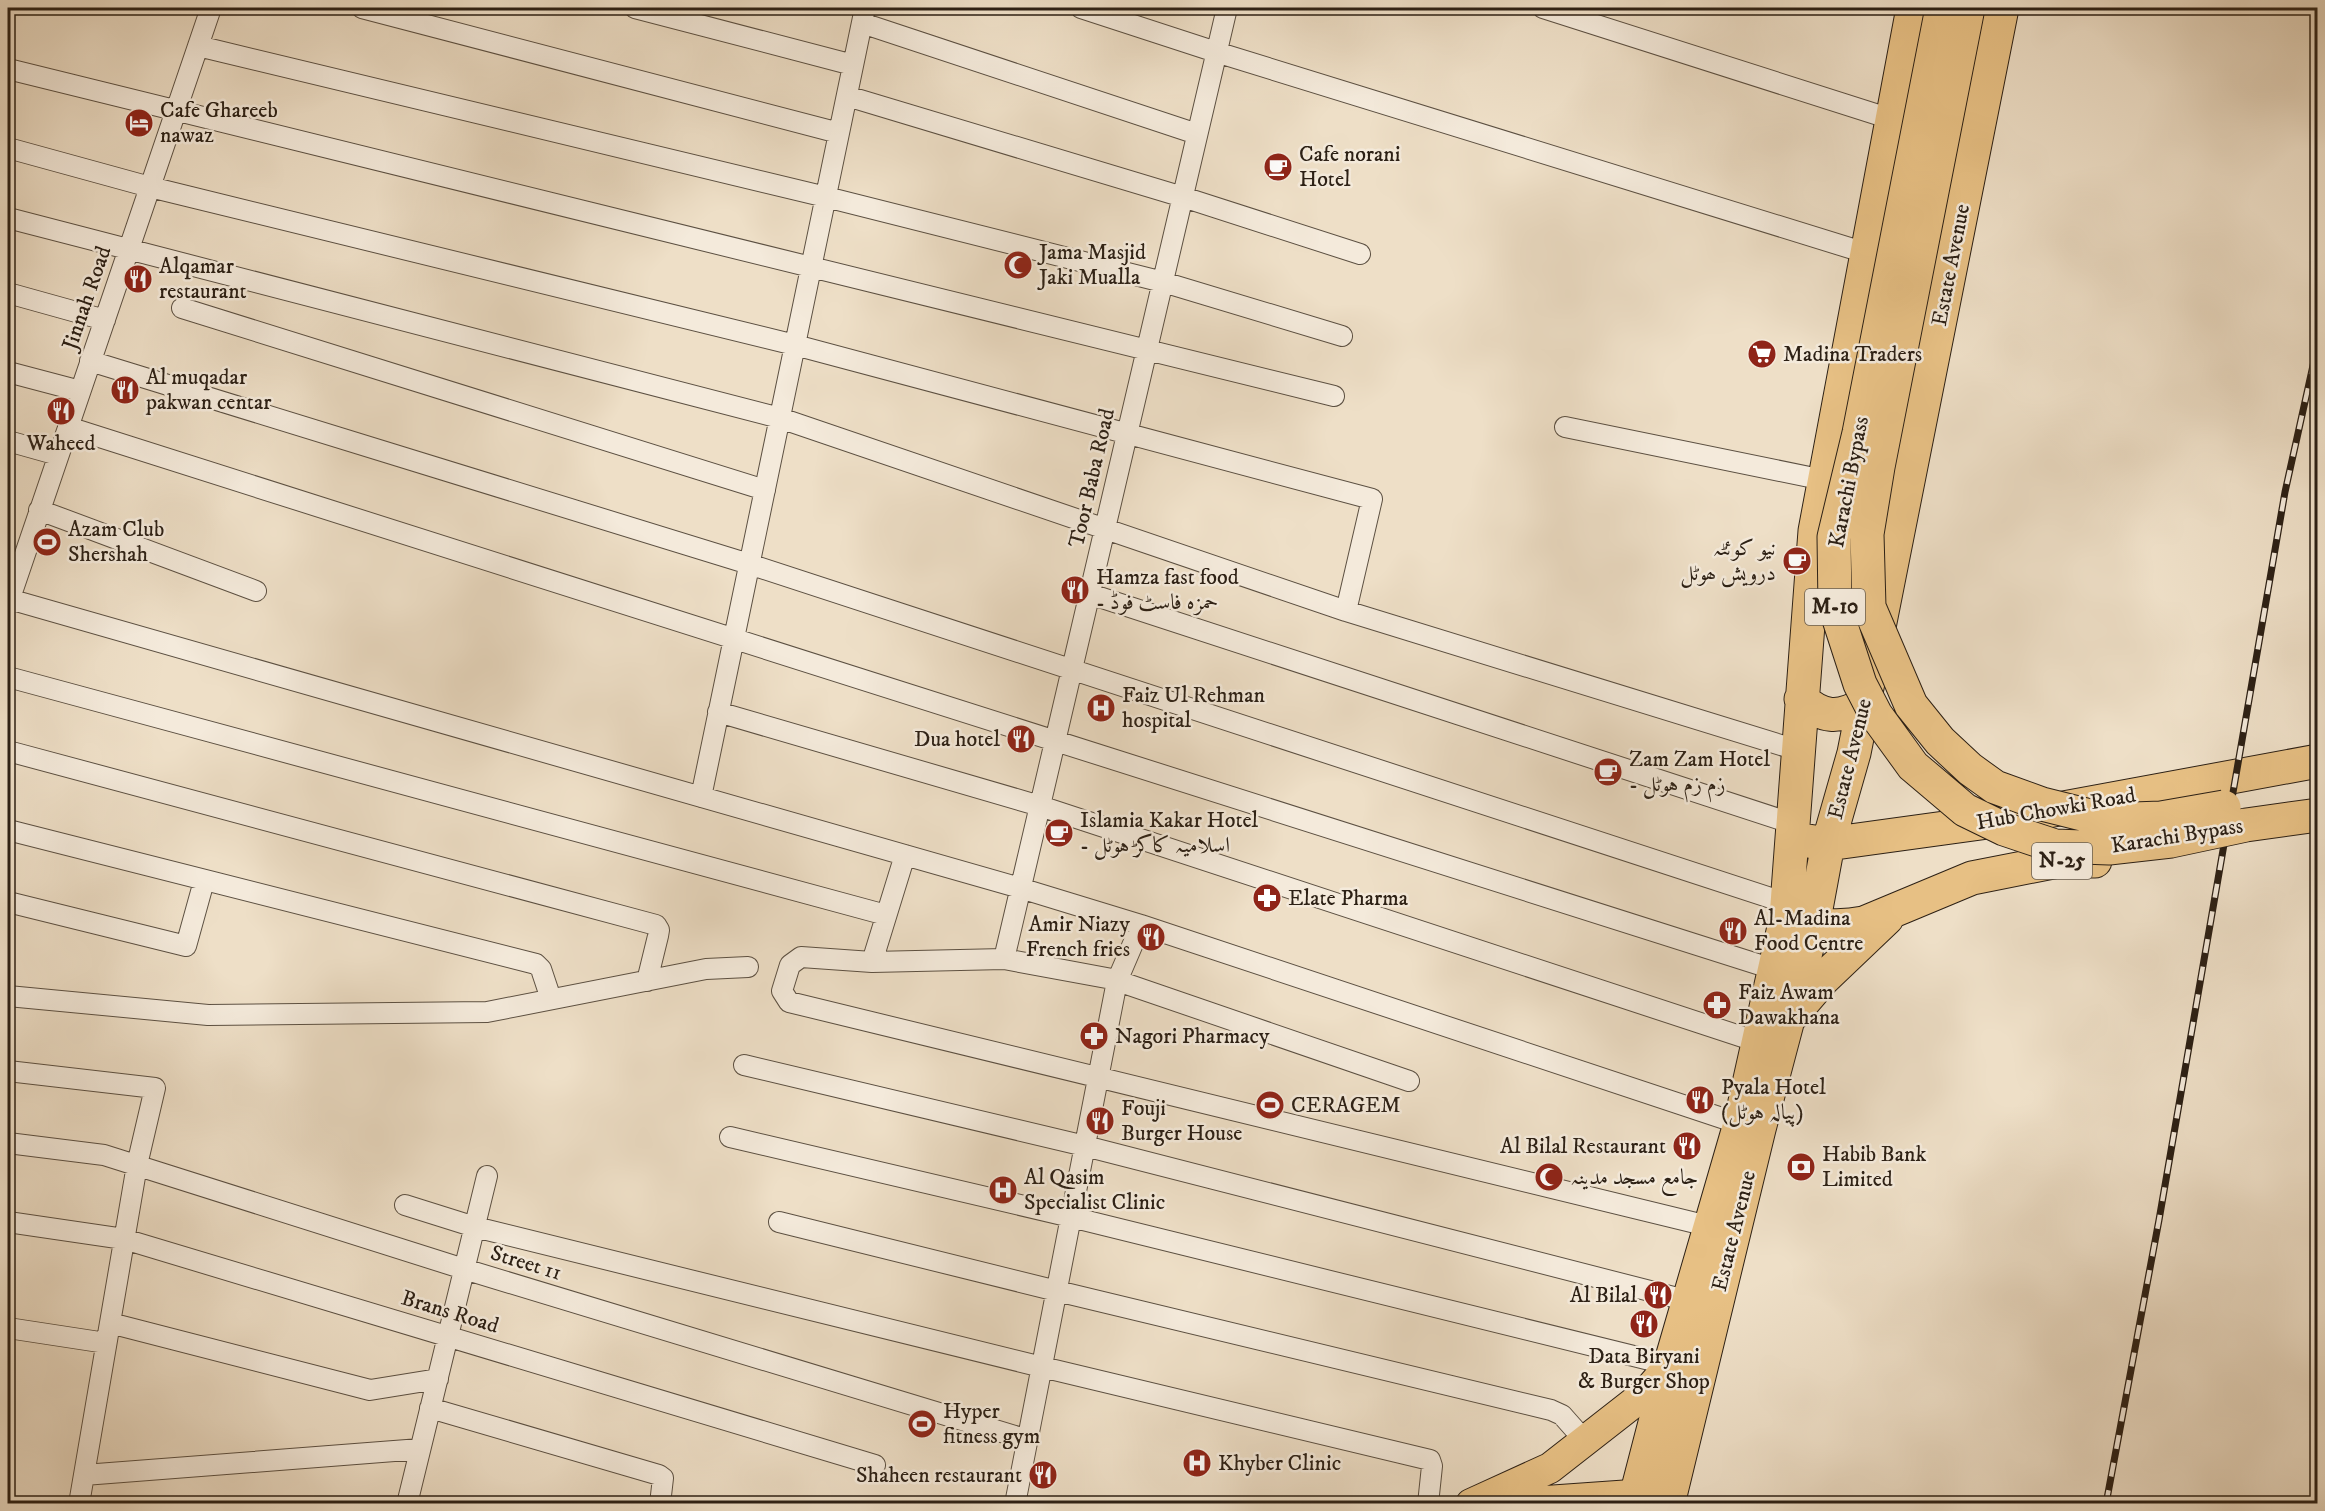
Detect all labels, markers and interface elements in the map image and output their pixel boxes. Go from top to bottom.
place label: Cafe Ghareeb nawaz [160,97,278,149]
hotel icon: Cafe Ghareeb nawaz [123,107,155,139]
place label: Cafe norani Hotel [1299,141,1400,193]
cafe icon: Cafe norani Hotel [1262,151,1294,183]
street label: Estate Avenue [1926,202,1976,328]
place label: Jama Masjid Jaki Mualla [1037,239,1146,291]
street label: Jinnah Road [56,242,117,355]
mosque icon: Jama Masjid Jaki Mualla [1002,249,1034,281]
place label: Alqamar restaurant [159,253,247,305]
restaurant icon: Alqamar restaurant [122,263,154,295]
supermarket icon: Madina Traders [1746,338,1778,370]
place label: Madina Traders [1783,341,1922,368]
place label: Al muqadar pakwan centar [145,364,272,416]
restaurant icon: Al muqadar pakwan centar [109,374,141,406]
restaurant icon: Waheed [45,395,77,427]
street label: Toor Baba Road [1063,406,1121,550]
street label: Karachi Bypass [1823,414,1875,550]
place label: Waheed [26,430,95,457]
place label: Azam Club Shershah [68,516,164,568]
sports icon: Azam Club Shershah [31,526,63,558]
place label: نیو کوئٹہ درویش ھوٹل [1680,535,1776,588]
cafe icon: نیو کوئٹہ درویش ھوٹل [1781,545,1813,577]
place label: Hamza fast food - حمزہ فاسٹ فوڈ [1096,564,1239,616]
restaurant icon: Hamza fast food - حمزہ فاسٹ فوڈ [1059,574,1091,606]
road number: M-10 [1805,589,1865,625]
place label: Faiz Ul Rehman hospital [1122,682,1265,734]
hospital icon: Faiz Ul Rehman hospital [1085,692,1117,724]
street label: Estate Avenue [1822,696,1878,822]
restaurant icon: Dua hotel [1005,723,1037,755]
place label: Dua hotel [914,726,1000,753]
place label: Zam Zam Hotel - زم زم ہوٹل [1629,746,1770,803]
cafe icon: Zam Zam Hotel - زم زم ہوٹل [1592,756,1624,788]
street label: Hub Chowki Road [1974,782,2138,836]
place label: Islamia Kakar Hotel - اسلامیہ کاکڑ ہوٹل [1080,807,1259,860]
street label: Karachi Bypass [2109,812,2245,860]
cafe icon: Islamia Kakar Hotel - اسلامیہ کاکڑ ہوٹل [1043,817,1075,849]
road number: N-25 [2032,843,2092,879]
pharmacy icon: Elate Pharma [1251,882,1283,914]
place label: Elate Pharma [1288,885,1409,912]
place label: Al-Madina Food Centre [1754,905,1863,957]
place label: Amir Niazy French fries [1026,911,1131,963]
restaurant icon: Al-Madina Food Centre [1717,915,1749,947]
restaurant icon: Amir Niazy French fries [1135,921,1167,953]
place label: Faiz Awam Dawakhana [1738,979,1840,1031]
pharmacy icon: Faiz Awam Dawakhana [1701,989,1733,1021]
pharmacy icon: Nagori Pharmacy [1078,1020,1110,1052]
place label: Nagori Pharmacy [1115,1023,1270,1050]
place label: Pyala Hotel (پیالہ ہوٹل) [1721,1074,1826,1127]
restaurant icon: Pyala Hotel (پیالہ ہوٹل) [1684,1084,1716,1116]
sports icon: CERAGEM [1254,1089,1286,1121]
place label: CERAGEM [1291,1092,1401,1119]
place label: Fouji Burger House [1121,1095,1242,1147]
restaurant icon: Fouji Burger House [1084,1105,1116,1137]
restaurant icon: Al Bilal Restaurant [1671,1130,1703,1162]
place label: Al Bilal Restaurant [1500,1133,1666,1160]
place label: Habib Bank Limited [1822,1141,1927,1193]
bank icon: Habib Bank Limited [1785,1151,1817,1183]
mosque icon: جامع مسجد مدینہ [1533,1161,1565,1193]
place label: Al Qasim Specialist Clinic [1024,1164,1165,1216]
place label: جامع مسجد مدینہ [1570,1164,1698,1196]
street label: Estate Avenue [1706,1168,1762,1294]
hospital icon: Al Qasim Specialist Clinic [987,1174,1019,1206]
street label: Street 11 [487,1239,565,1287]
restaurant icon: Al Bilal [1642,1279,1674,1311]
place label: Al Bilal [1570,1282,1637,1309]
street label: Brans Road [398,1284,502,1340]
restaurant icon: Data Biryani & Burger Shop [1628,1308,1660,1340]
place label: Data Biryani & Burger Shop [1578,1343,1710,1395]
place label: Hyper fitness gym [943,1398,1040,1450]
sports icon: Hyper fitness gym [906,1408,938,1440]
hospital icon: Khyber Clinic [1181,1447,1213,1479]
place label: Khyber Clinic [1218,1450,1341,1477]
restaurant icon: Shaheen restaurant [1027,1459,1059,1491]
place label: Shaheen restaurant [856,1462,1022,1489]

